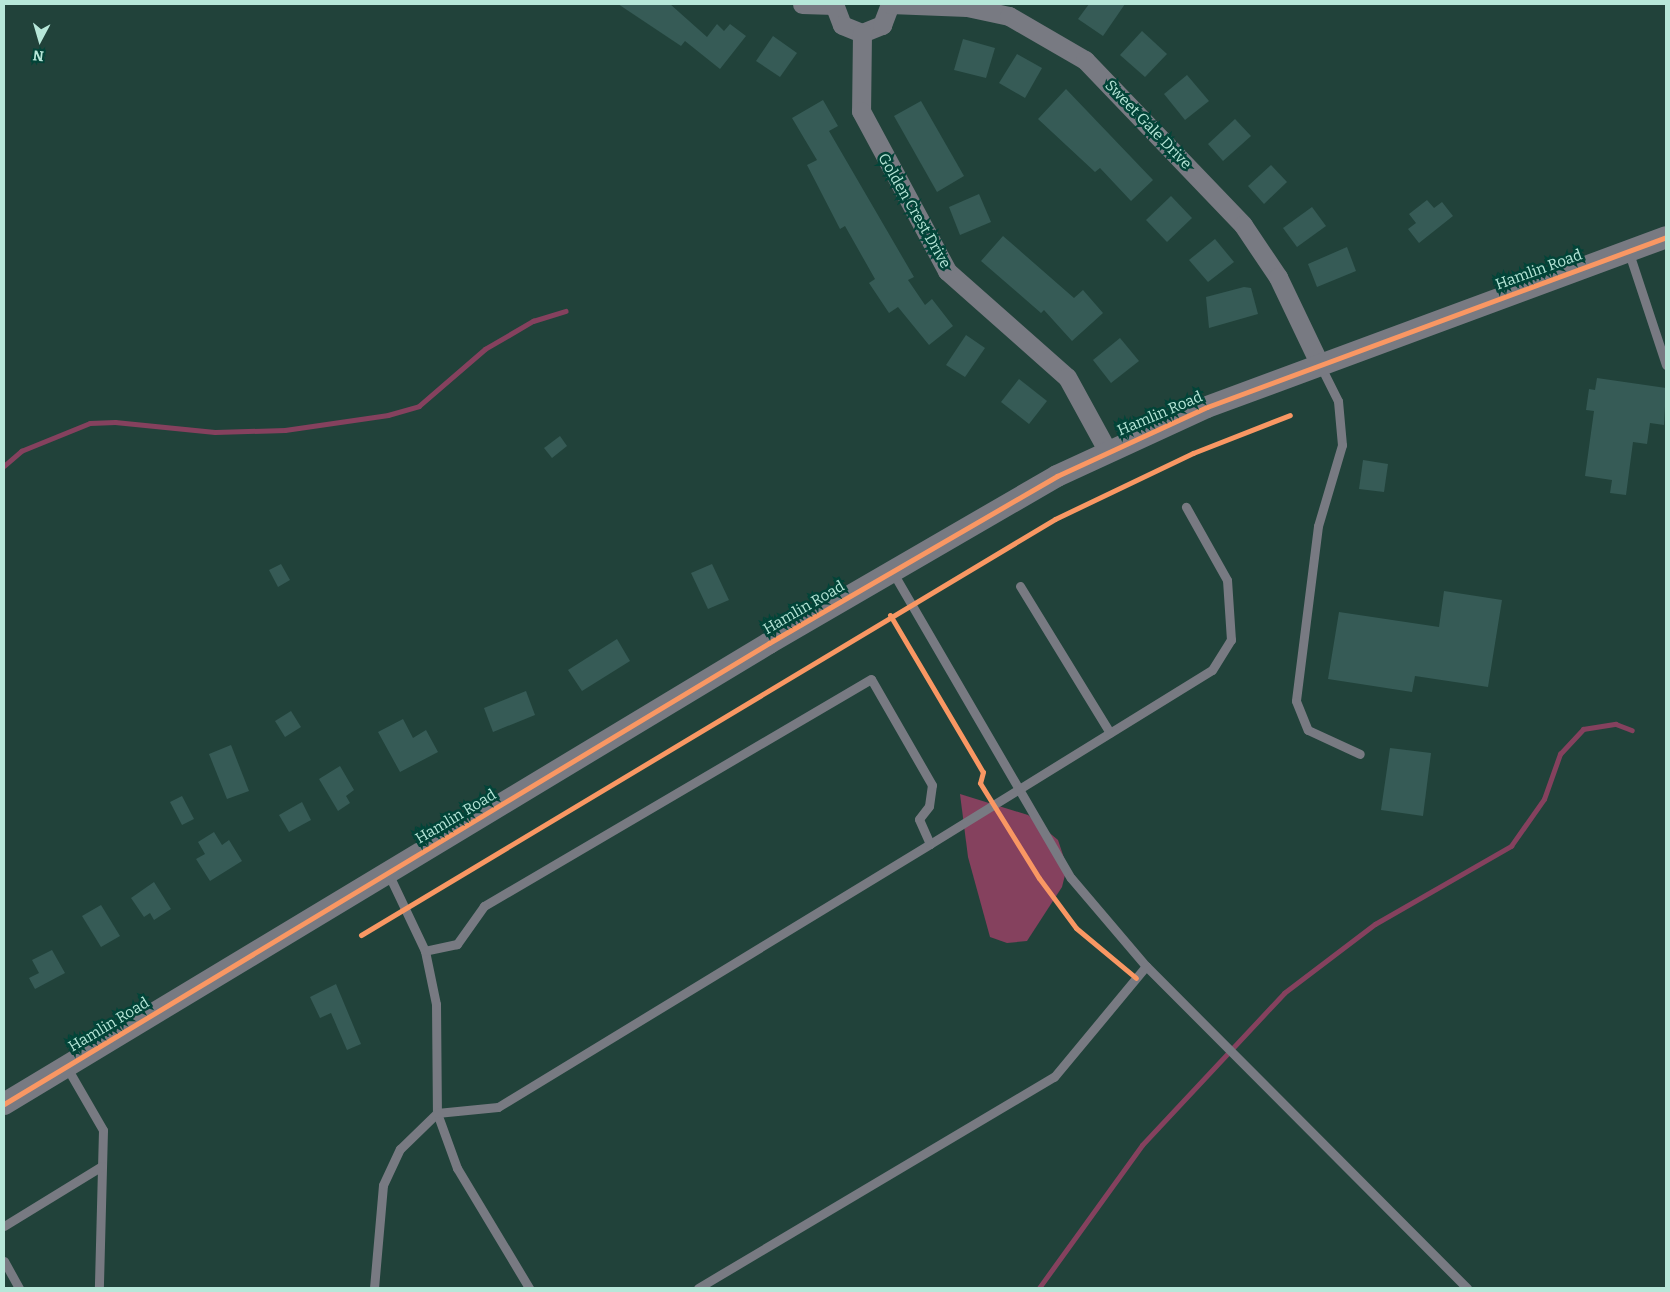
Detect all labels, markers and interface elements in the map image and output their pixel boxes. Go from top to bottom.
north arrow [15,15,65,65]
text: N [32,46,45,64]
street label: Sweet Gale Drive [1101,77,1195,173]
street label: Golden Crest Drive [874,150,954,272]
street label: Hamlin Road [1493,246,1585,294]
street label: Hamlin Road [1115,388,1205,440]
street label: Hamlin Road [760,578,848,638]
street label: Hamlin Road [412,786,500,848]
street label: Hamlin Road [65,994,153,1056]

